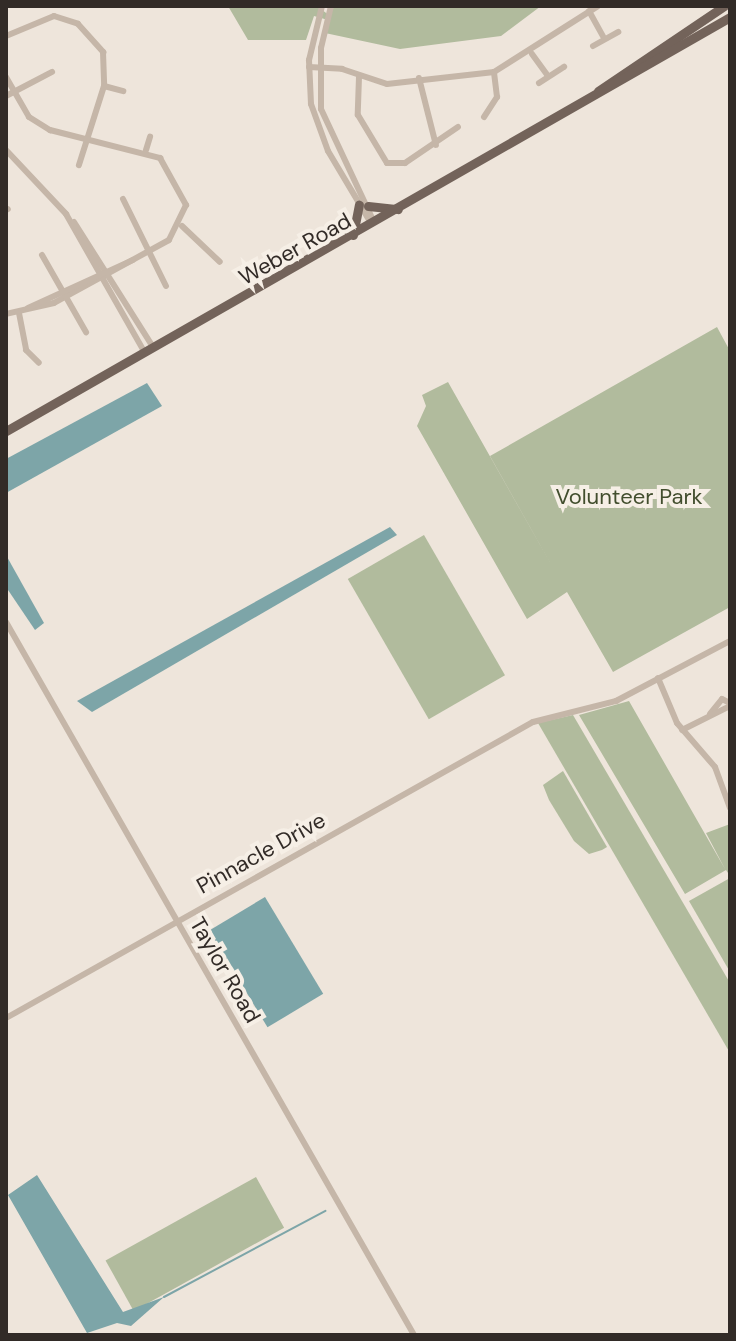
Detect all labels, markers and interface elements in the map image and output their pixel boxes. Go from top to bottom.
street label: Weber Road [234,207,356,291]
park label: Volunteer Park [555,484,703,510]
street label: Pinnacle Drive [192,807,330,899]
street label: Taylor Road [184,912,266,1028]

